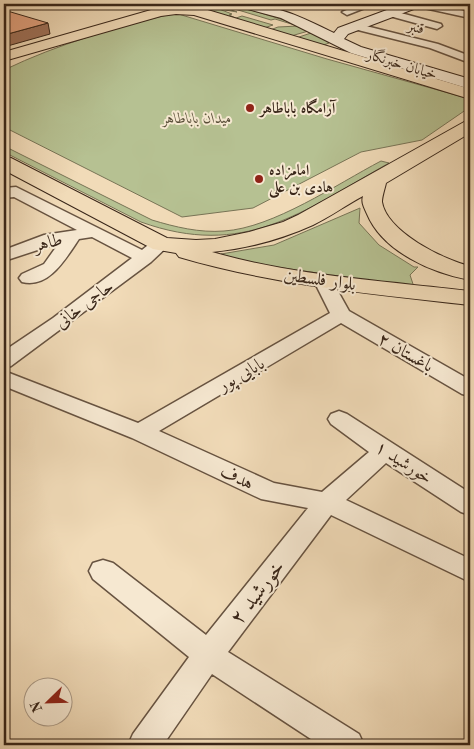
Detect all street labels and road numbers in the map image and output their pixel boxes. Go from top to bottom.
street label: قنبر [404,19,425,38]
street label: خیابان خبرنگار [363,43,440,83]
street label: طاهر [30,231,65,258]
street label: بلوار فلسطین [283,266,357,295]
street label: حاجی خانی [52,277,117,332]
street label: باغستان ۲ [374,330,436,377]
street label: بابایی پور [214,355,269,399]
street label: خورشید ۱ [371,438,435,489]
street label: هدف [217,462,256,493]
street label: خورشید ۲ [227,557,290,629]

